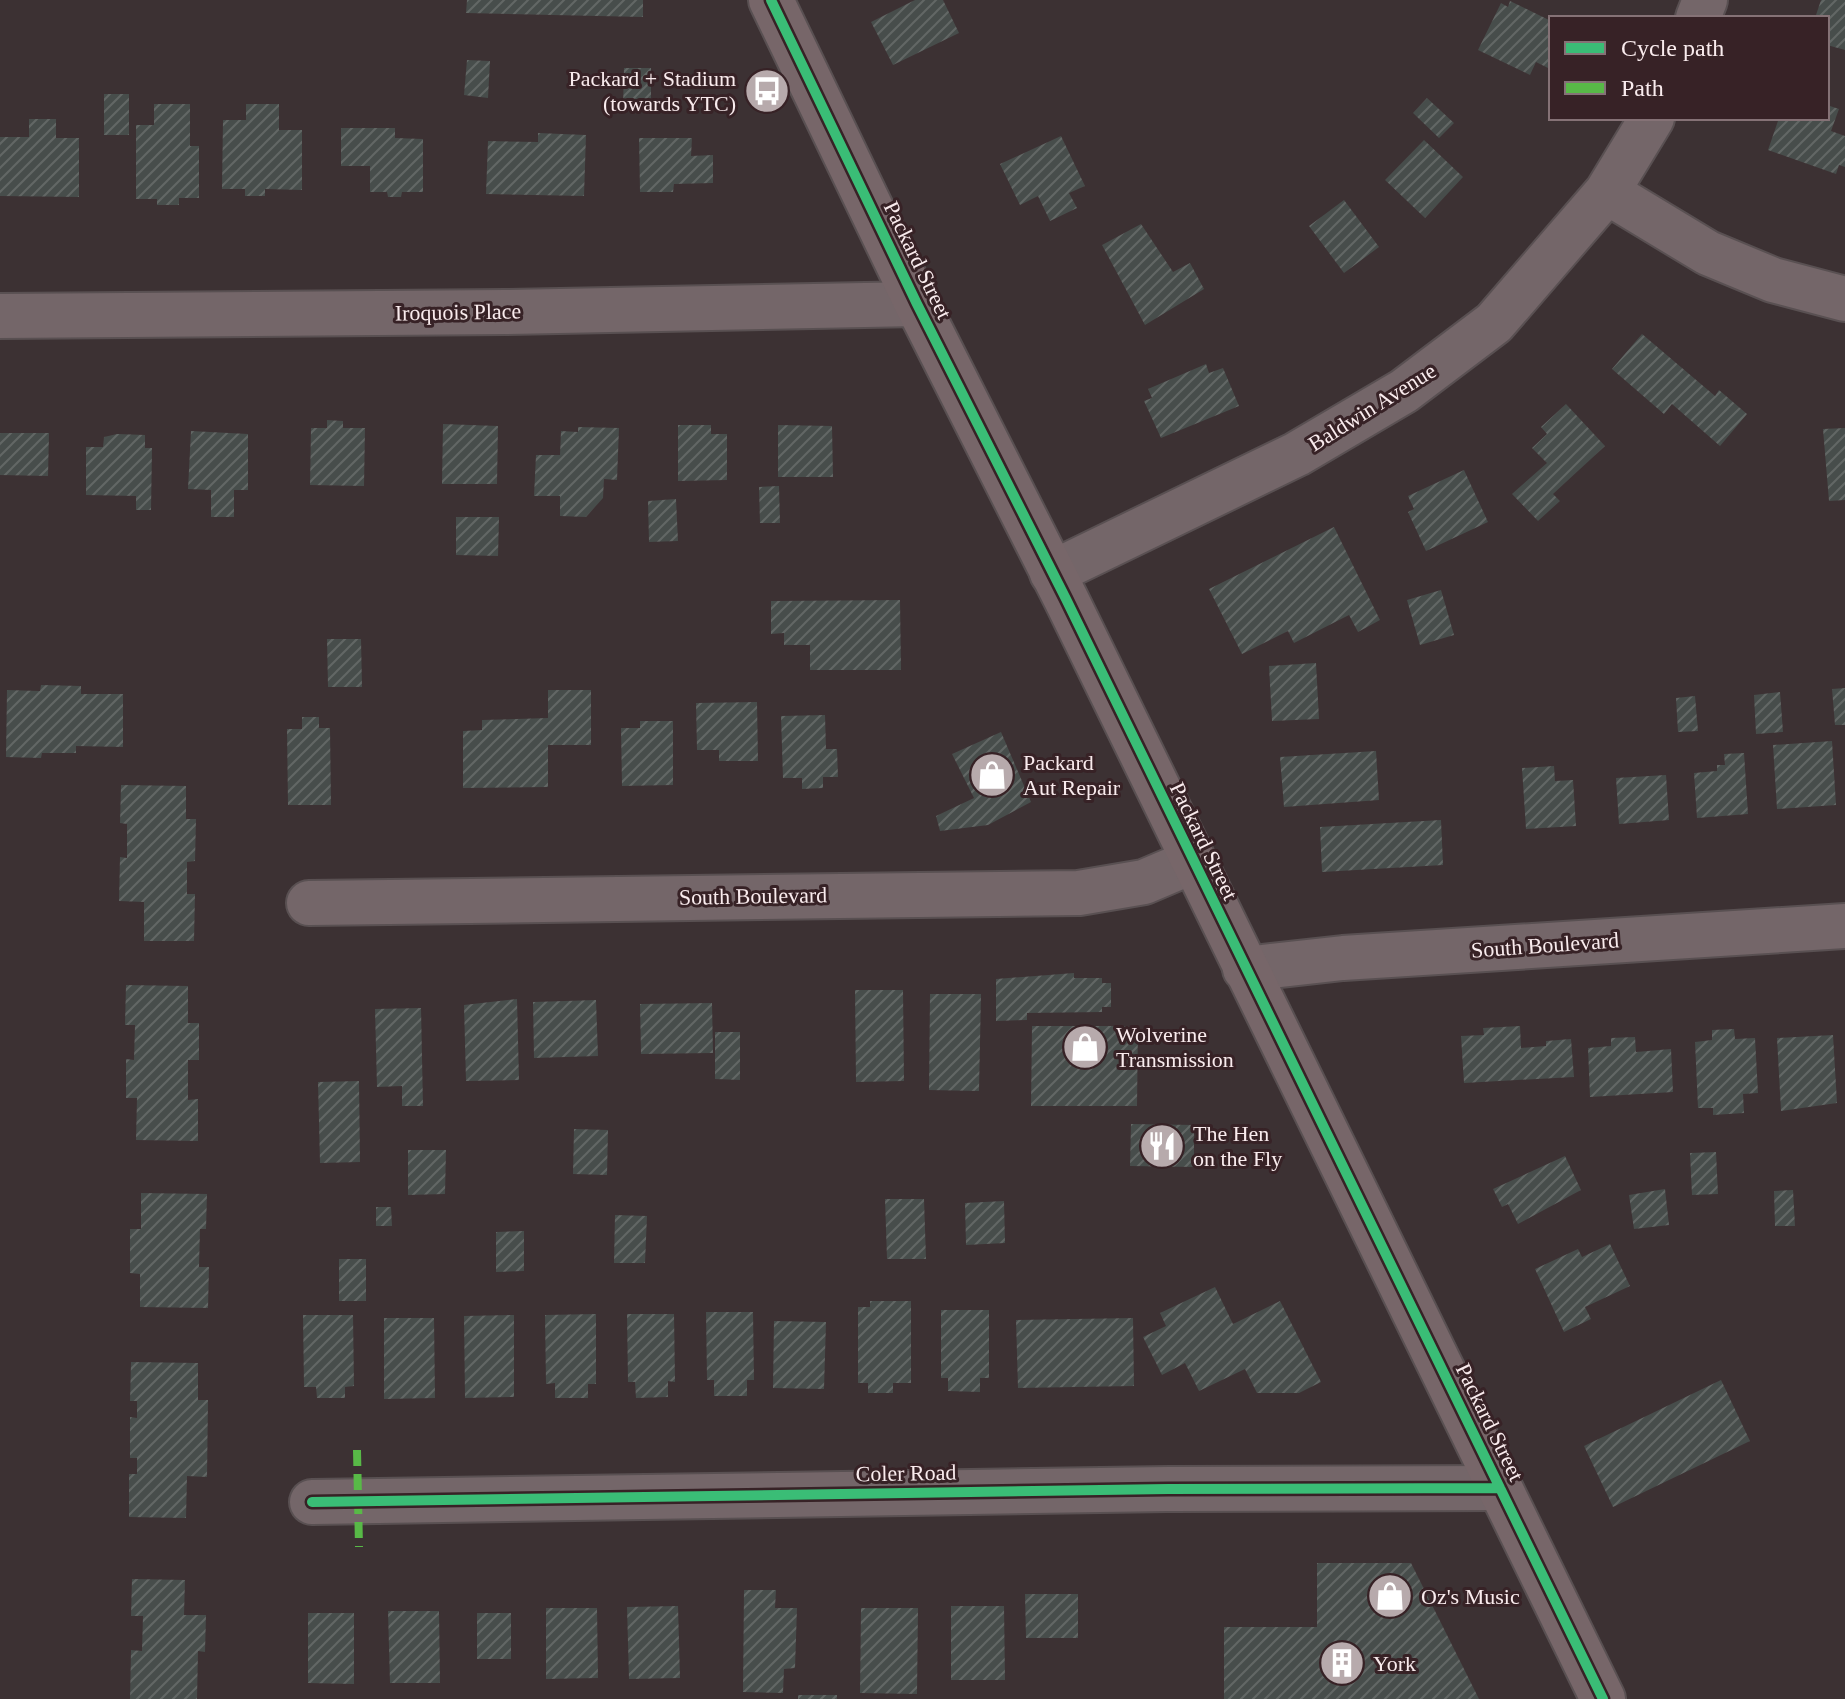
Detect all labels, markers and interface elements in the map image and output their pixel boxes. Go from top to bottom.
legend [1549,16,1829,120]
text: Cycle path [1621,35,1724,61]
place label: Packard + Stadium (towards YTC) [568,66,736,116]
bus stop icon: Packard + Stadium (towards YTC) [743,67,791,115]
text: Path [1621,75,1664,101]
street label: Packard Street [879,197,957,323]
street label: Iroquois Place [395,298,521,326]
street label: Baldwin Avenue [1304,358,1440,456]
place label: Packard Aut Repair [1023,750,1121,800]
shop icon: Packard Aut Repair [968,751,1016,799]
street label: Packard Street [1165,778,1243,904]
street label: South Boulevard [679,882,827,910]
street label: South Boulevard [1470,927,1620,963]
place label: Wolverine Transmission [1116,1022,1234,1072]
shop icon: Wolverine Transmission [1061,1023,1109,1071]
place label: The Hen on the Fly [1193,1121,1282,1171]
restaurant icon: The Hen on the Fly [1138,1122,1186,1170]
street label: Packard Street [1451,1359,1529,1485]
street label: Coler Road [855,1460,957,1486]
shop icon: Oz's Music [1366,1572,1414,1620]
place label: Oz's Music [1421,1584,1520,1609]
building icon: York [1318,1639,1366,1687]
place label: York [1373,1651,1416,1676]

